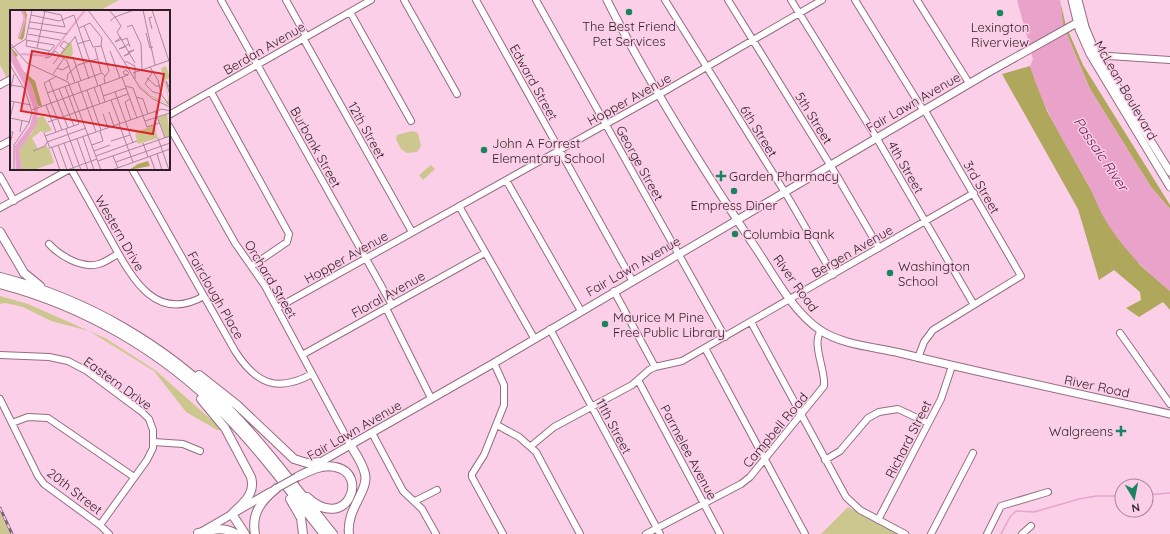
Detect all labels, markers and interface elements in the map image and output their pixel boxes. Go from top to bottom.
marker: The Best Friend Pet Services [624,7,634,17]
marker: Lexington Riverview [995,8,1005,18]
inset map [10,10,170,170]
street label: Berdan Avenue [220,18,308,78]
place label: The Best Friend Pet Services [582,18,676,49]
place label: Lexington Riverview [971,19,1029,50]
street label: McLean Boulevard [1091,38,1161,142]
street label: Edward Street [507,41,561,123]
street label: Fair Lawn Avenue [863,68,963,136]
street label: Hopper Avenue [584,69,674,129]
street label: 5th Street [792,89,836,147]
street label: 12th Street [345,99,389,161]
street label: 6th Street [737,102,781,160]
street label: Burbank Street [287,104,345,190]
water label: Passaic River [1070,113,1133,196]
street label: George Street [613,123,667,203]
place label: John A Forrest Elementary School [492,135,605,166]
street label: 4th Street [885,138,927,196]
marker: John A Forrest Elementary School [479,145,489,155]
street label: 3rd Street [960,158,1004,216]
place label: Garden Pharmacy [729,168,839,184]
marker: Garden Pharmacy [716,171,726,181]
marker: Empress Diner [729,186,739,196]
street label: Western Drive [92,192,148,274]
place label: Empress Diner [691,197,777,213]
street label: Bergen Avenue [808,221,896,281]
place label: Columbia Bank [743,226,834,242]
street label: Hopper Avenue [301,227,391,287]
marker: Columbia Bank [730,229,740,239]
street label: Fair Lawn Avenue [583,232,683,300]
street label: Orchard Street [241,237,301,321]
street label: Fairclough Place [184,248,248,342]
street label: River Road [770,251,822,315]
place label: Washington School [898,258,970,289]
street label: Floral Avenue [348,267,428,321]
marker: Washington School [885,268,895,278]
place label: Maurice M Pine Free Public Library [613,309,725,340]
marker: Maurice M Pine Free Public Library [600,319,610,329]
street label: Eastern Drive [81,353,155,413]
street label: River Road [1063,371,1131,401]
street label: Campbell Road [739,389,811,471]
street label: Fair Lawn Avenue [304,396,404,464]
street label: 11th Street [593,396,635,456]
street label: Richard Street [882,397,934,481]
street label: Parmelee Avenue [657,402,721,502]
place label: Walgreens [1049,423,1113,439]
marker: Walgreens [1116,426,1126,436]
street label: 20th Street [44,464,106,518]
north arrow [1114,478,1154,518]
text: N [1131,500,1141,515]

